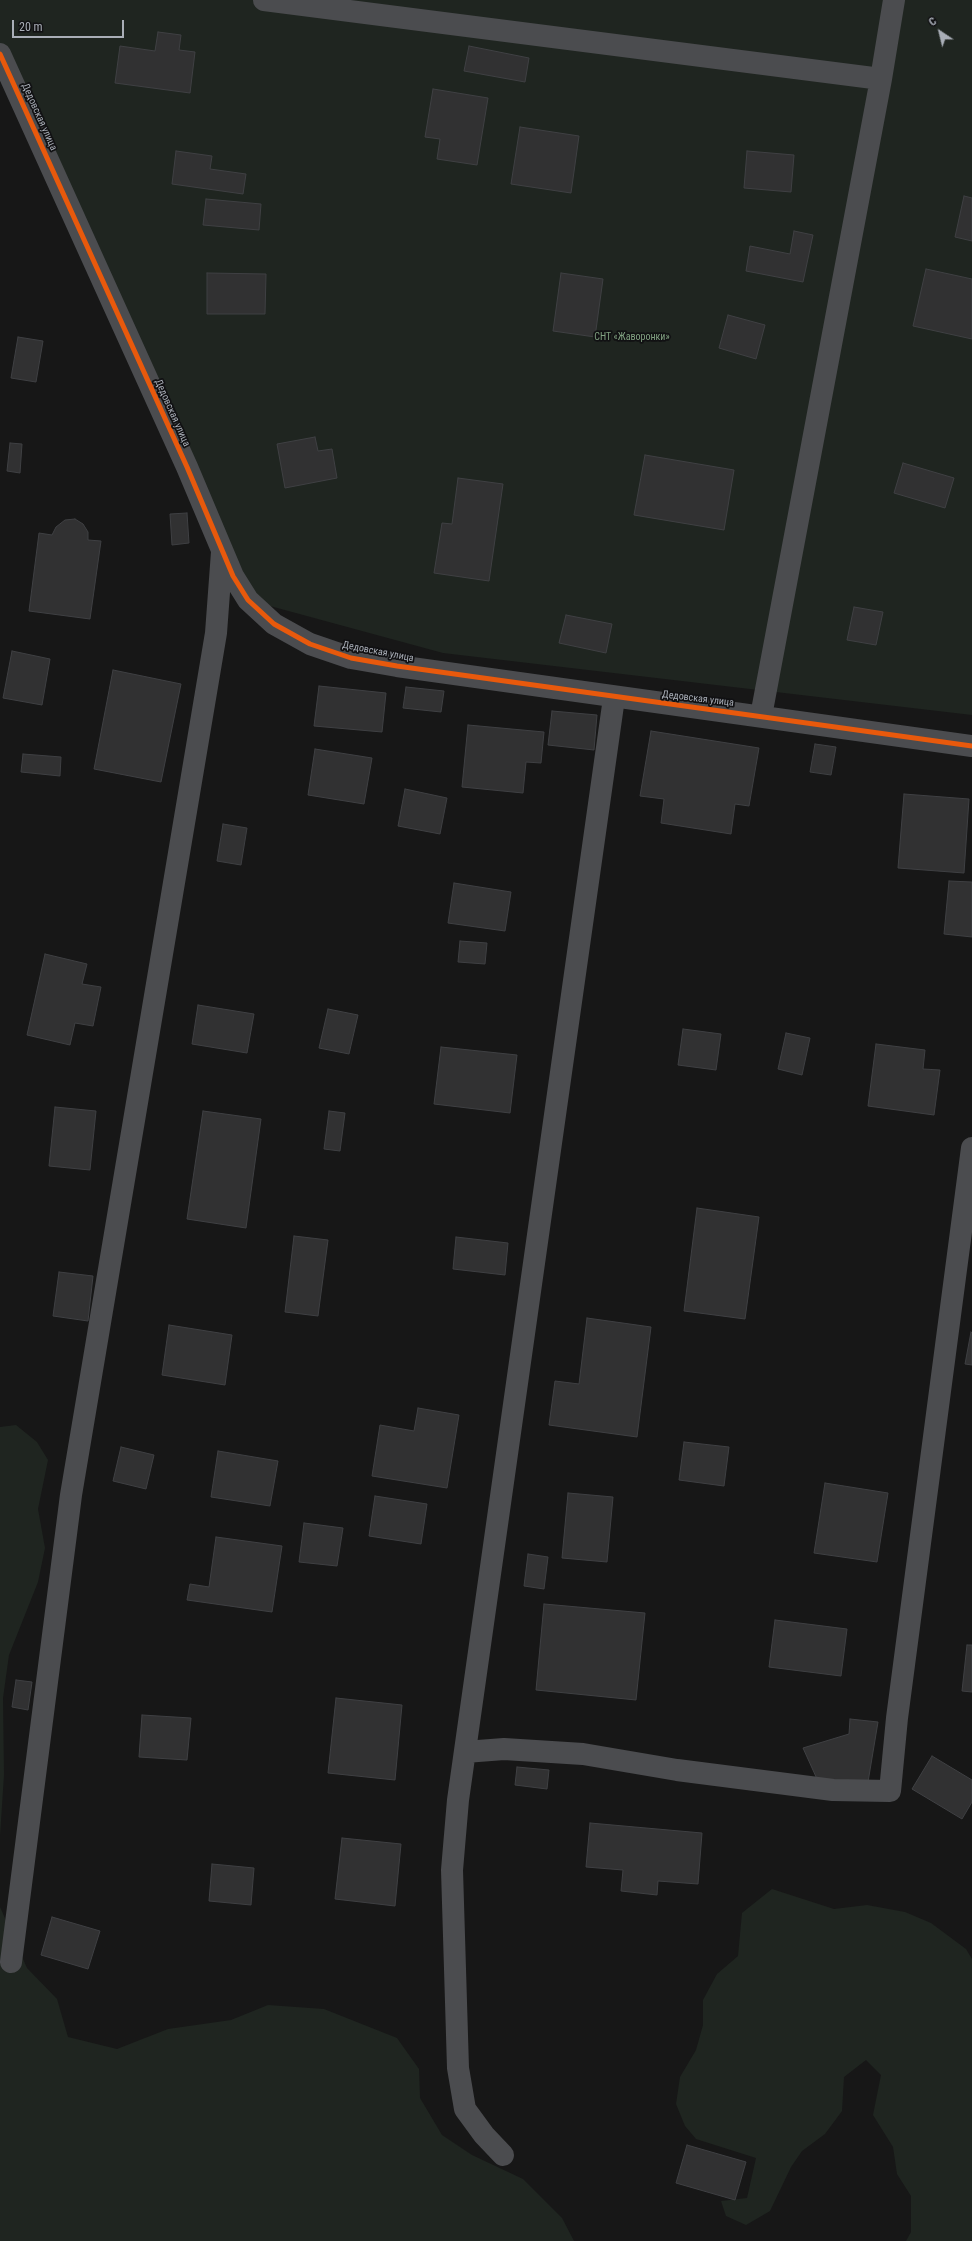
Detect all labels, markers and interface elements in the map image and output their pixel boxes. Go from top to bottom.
scale bar [14,12,126,38]
north arrow [920,12,960,52]
text: С [927,15,939,29]
text: 20 m [19,20,43,34]
street label: Дедовская улица [19,82,59,152]
park label: СНТ «Жаворонки» [594,331,670,343]
street label: Дедовская улица [152,378,192,448]
street label: Дедовская улица [341,639,415,665]
street label: Дедовская улица [661,689,735,709]

